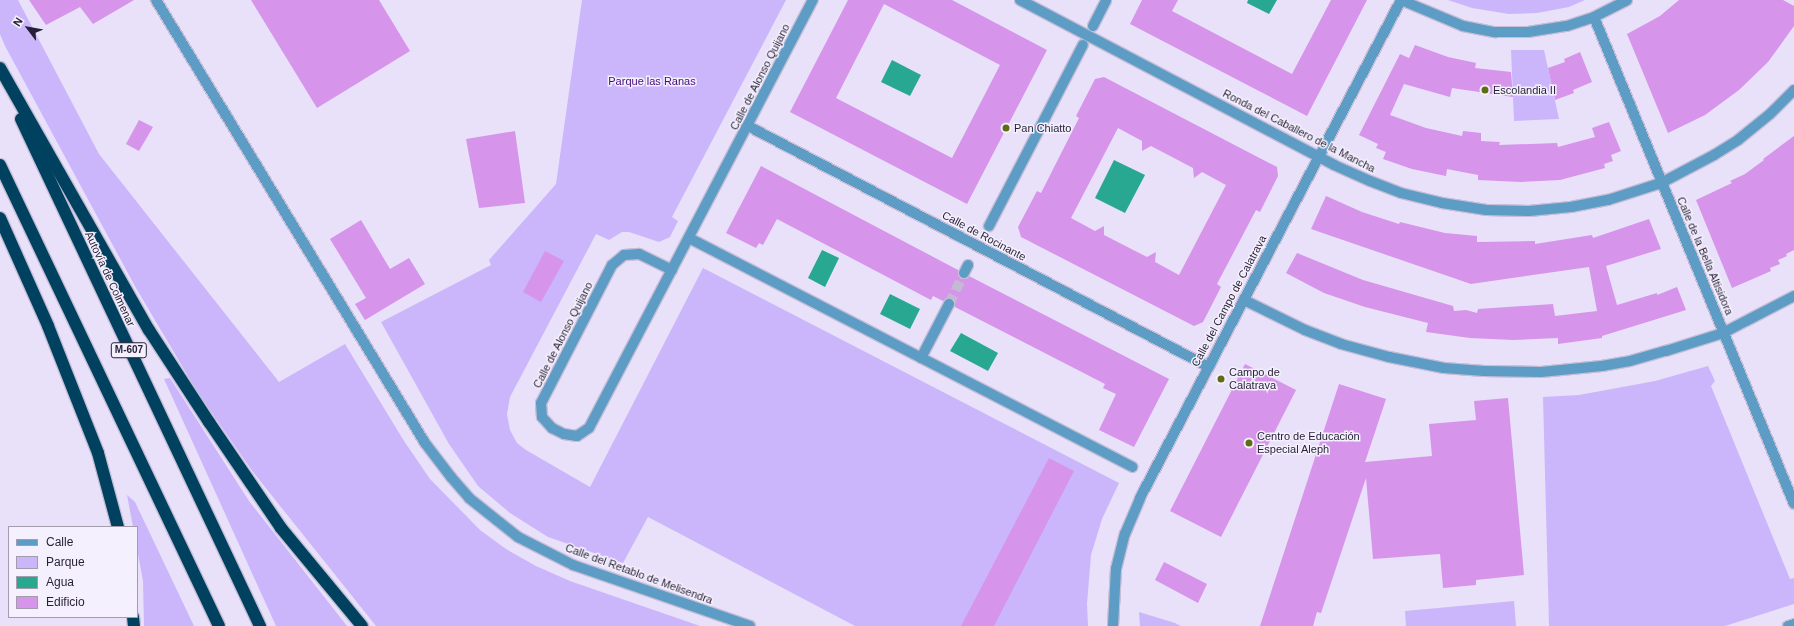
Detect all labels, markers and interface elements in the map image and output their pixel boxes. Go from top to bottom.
north arrow [8,8,48,48]
text: N [11,15,25,28]
street label: Calle de Alonso Quijano [727,21,793,133]
park label: Parque las Ranas [608,74,696,88]
place label: Escolandia II [1493,83,1556,97]
marker: Escolandia II [1480,85,1490,95]
street label: Ronda del Caballero de la Mancha [1221,87,1377,175]
place label: Pan Chiatto [1014,121,1071,135]
marker: Pan Chiatto [1001,123,1011,133]
street label: Calle de la Bella Altisidora [1674,195,1736,317]
street label: Calle de Rocinante [940,208,1028,264]
street label: Autovía de Colmenar [82,229,138,329]
street label: Calle del Campo de Calatrava [1189,233,1269,369]
street label: Calle de Alonso Quijano [530,279,596,391]
road number: M-607 [110,342,148,358]
place label: Campo de Calatrava [1229,366,1280,392]
marker: Campo de Calatrava [1216,374,1226,384]
place label: Centro de Educación Especial Aleph [1257,430,1360,456]
marker: Centro de Educación Especial Aleph [1244,438,1254,448]
legend [8,526,138,618]
text: Calle [46,535,73,549]
street label: Calle del Retablo de Melisendra [563,541,715,607]
text: Parque [46,555,85,569]
text: Agua [46,575,74,589]
text: Edificio [46,595,85,609]

